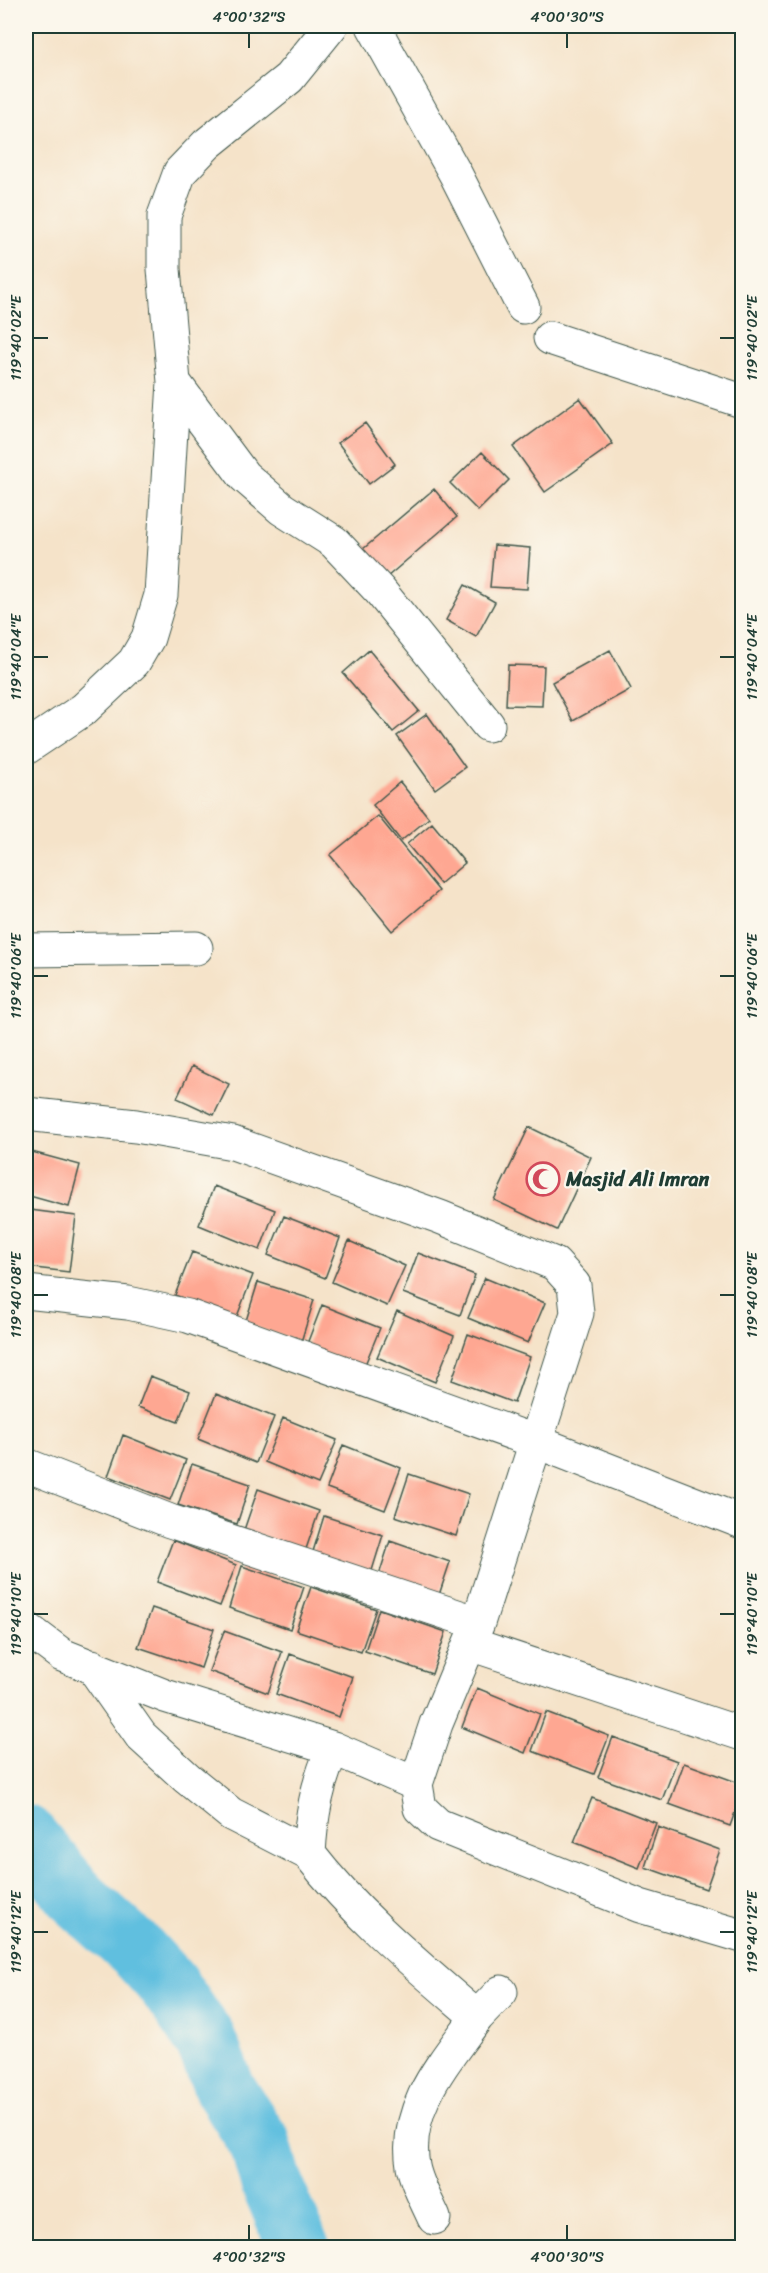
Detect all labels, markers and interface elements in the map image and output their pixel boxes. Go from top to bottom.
text: 4°00'32"S [213,4,286,30]
text: 4°00'30"S [530,4,604,30]
text: 119°40'02"E [3,294,29,381]
text: 119°40'02"E [739,294,765,381]
text: 119°40'04"E [3,612,29,700]
text: 119°40'04"E [739,612,765,700]
text: 119°40'06"E [3,932,29,1019]
text: 119°40'06"E [739,932,765,1019]
mosque icon: Masjid Ali Imran [525,1161,561,1197]
place label: Masjid Ali Imran [565,1162,710,1197]
text: 119°40'08"E [3,1250,29,1338]
text: 119°40'08"E [739,1250,765,1338]
text: 119°40'10"E [3,1571,29,1656]
text: 119°40'10"E [739,1571,765,1656]
text: 119°40'12"E [3,1889,29,1973]
text: 119°40'12"E [739,1889,765,1973]
text: 4°00'32"S [213,2244,286,2270]
text: 4°00'30"S [530,2244,604,2270]

